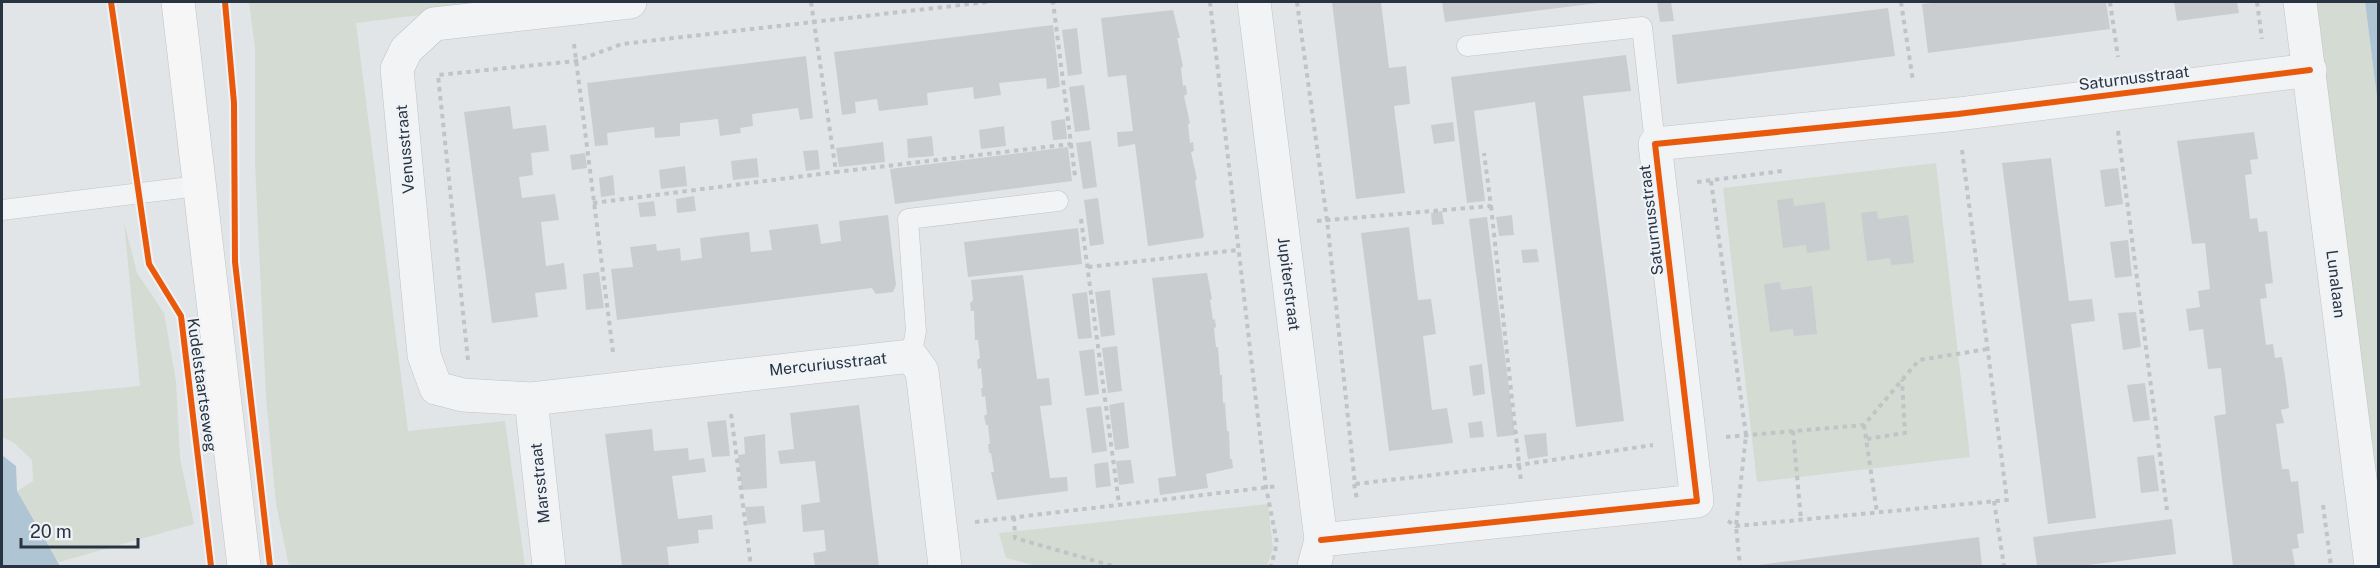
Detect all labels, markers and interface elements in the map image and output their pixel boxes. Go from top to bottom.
street label: Saturnusstraat [2078,62,2190,94]
street label: Venusstraat [392,104,418,194]
street label: Saturnusstraat [1635,164,1667,276]
street label: Jupiterstraat [1274,236,1304,332]
street label: Lunalaan [2322,249,2350,319]
street label: Kudelstaartseweg [183,317,221,453]
street label: Mercuriusstraat [768,348,888,380]
street label: Marsstraat [526,442,554,524]
scale bar [21,511,138,549]
text: 20 m [30,521,72,542]

